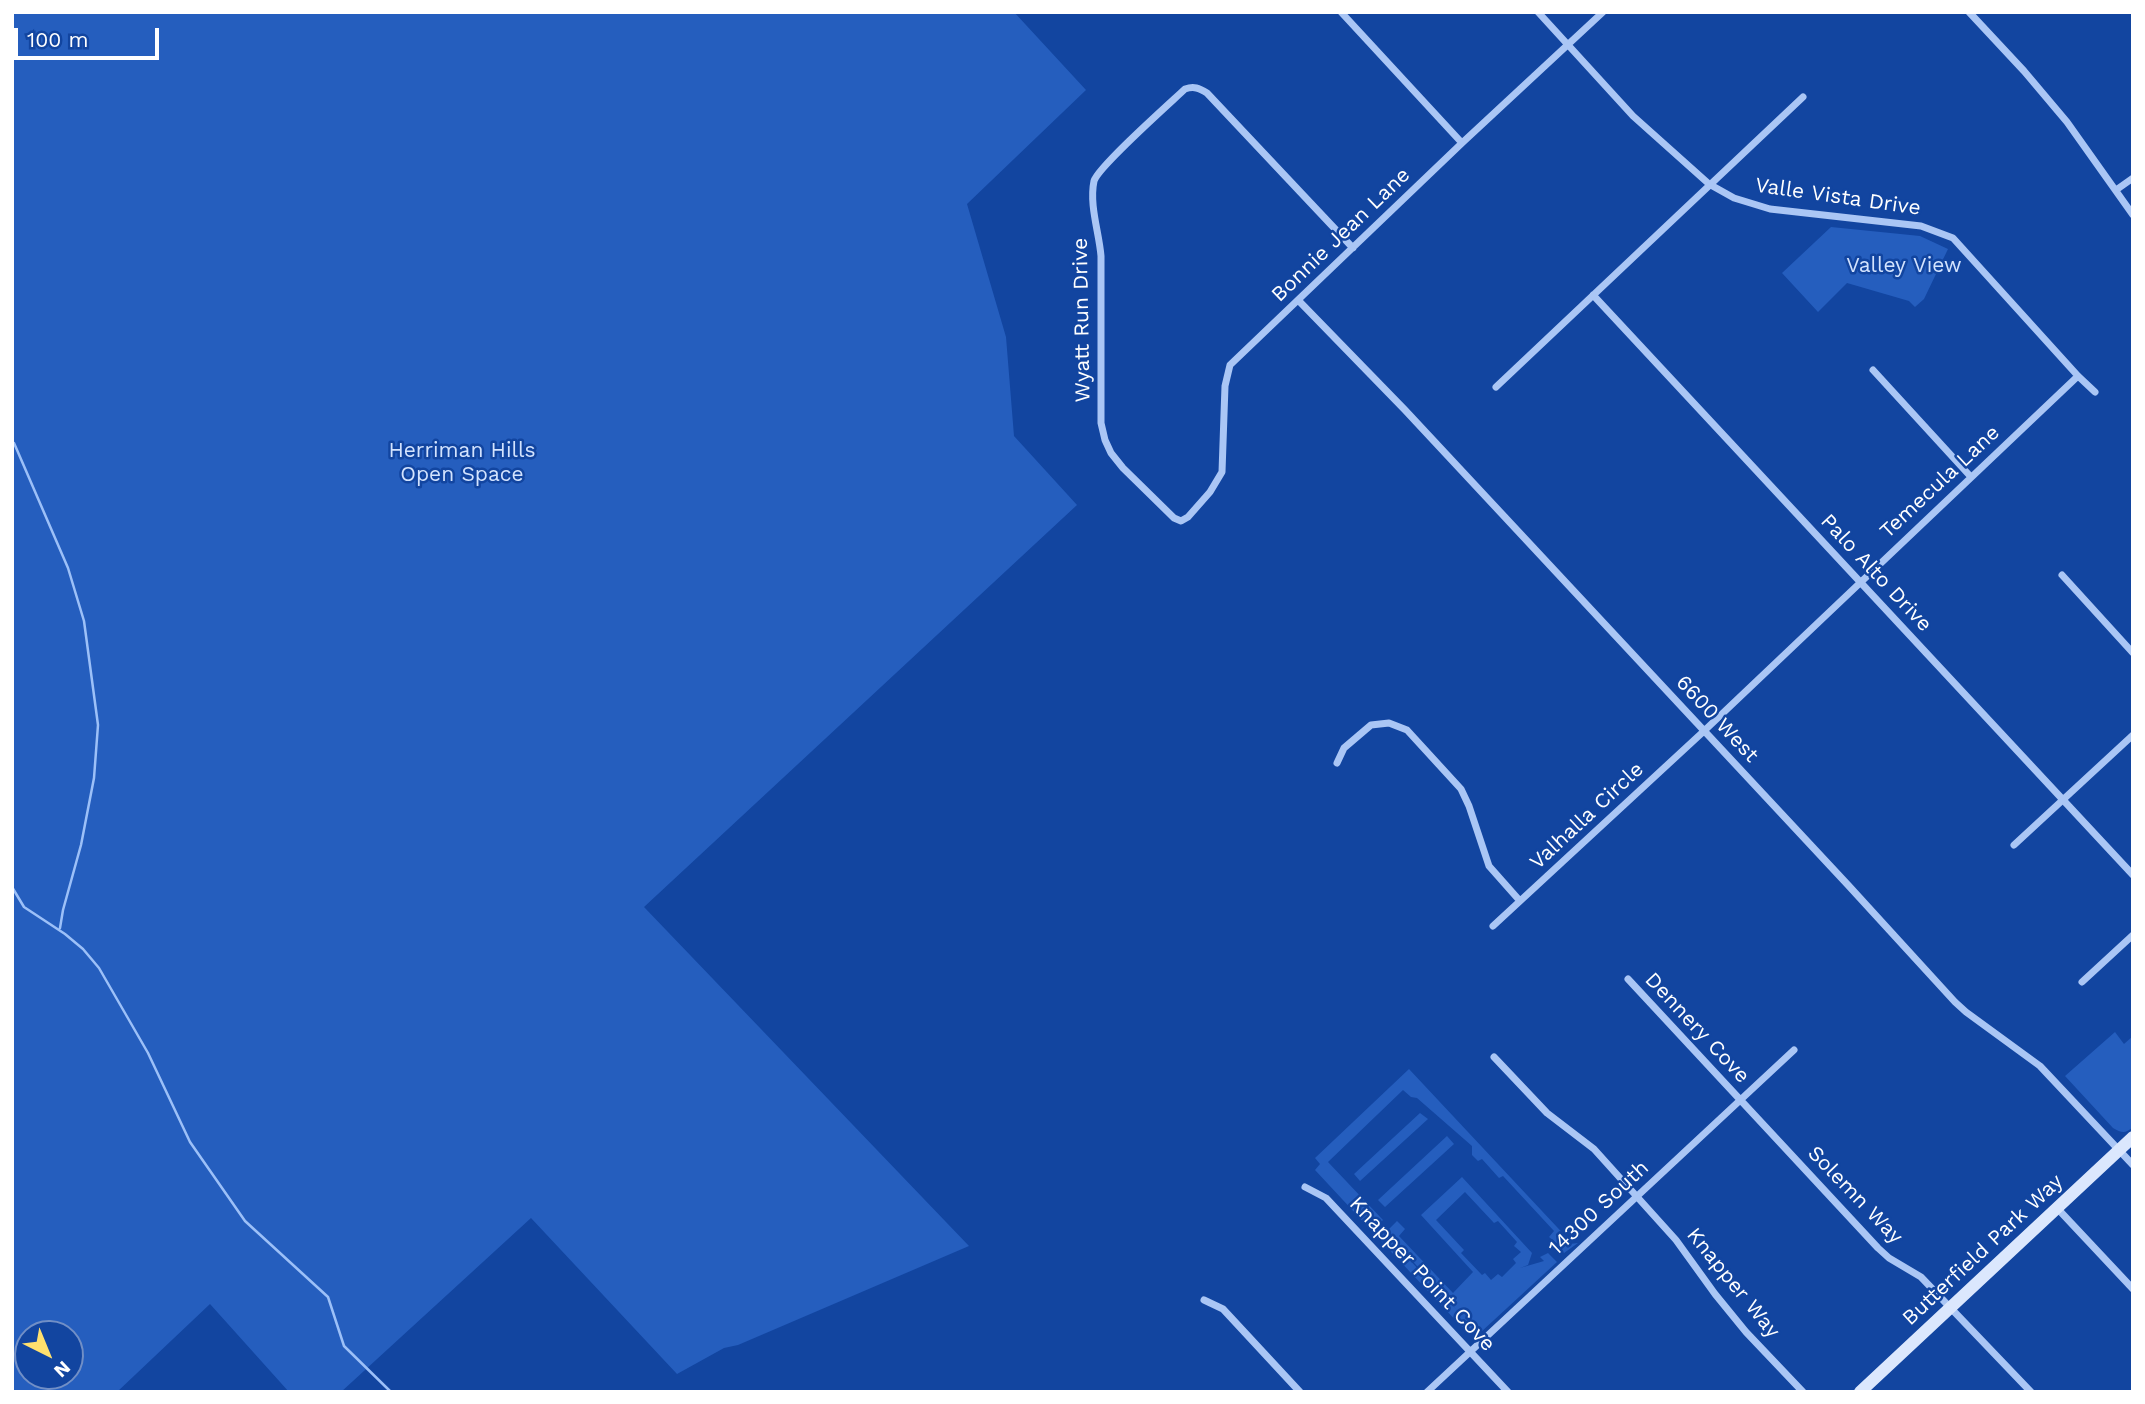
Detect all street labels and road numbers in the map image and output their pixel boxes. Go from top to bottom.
street label: Bonnie Jean Lane [1267,163,1415,307]
street label: Valle Vista Drive [1754,173,1922,221]
street label: Wyatt Run Drive [1068,237,1096,403]
street label: Temecula Lane [1875,420,2005,544]
street label: Palo Alto Drive [1815,509,1937,637]
street label: 6600 West [1670,670,1764,768]
street label: Valhalla Circle [1525,757,1649,875]
street label: Dennery Cove [1639,967,1755,1089]
street label: Solemn Way [1802,1141,1908,1249]
street label: 14300 South [1544,1155,1654,1261]
street label: Butterfield Park Way [1898,1169,2068,1331]
street label: Knapper Point Cove [1344,1191,1500,1357]
street label: Knapper Way [1681,1223,1785,1343]

